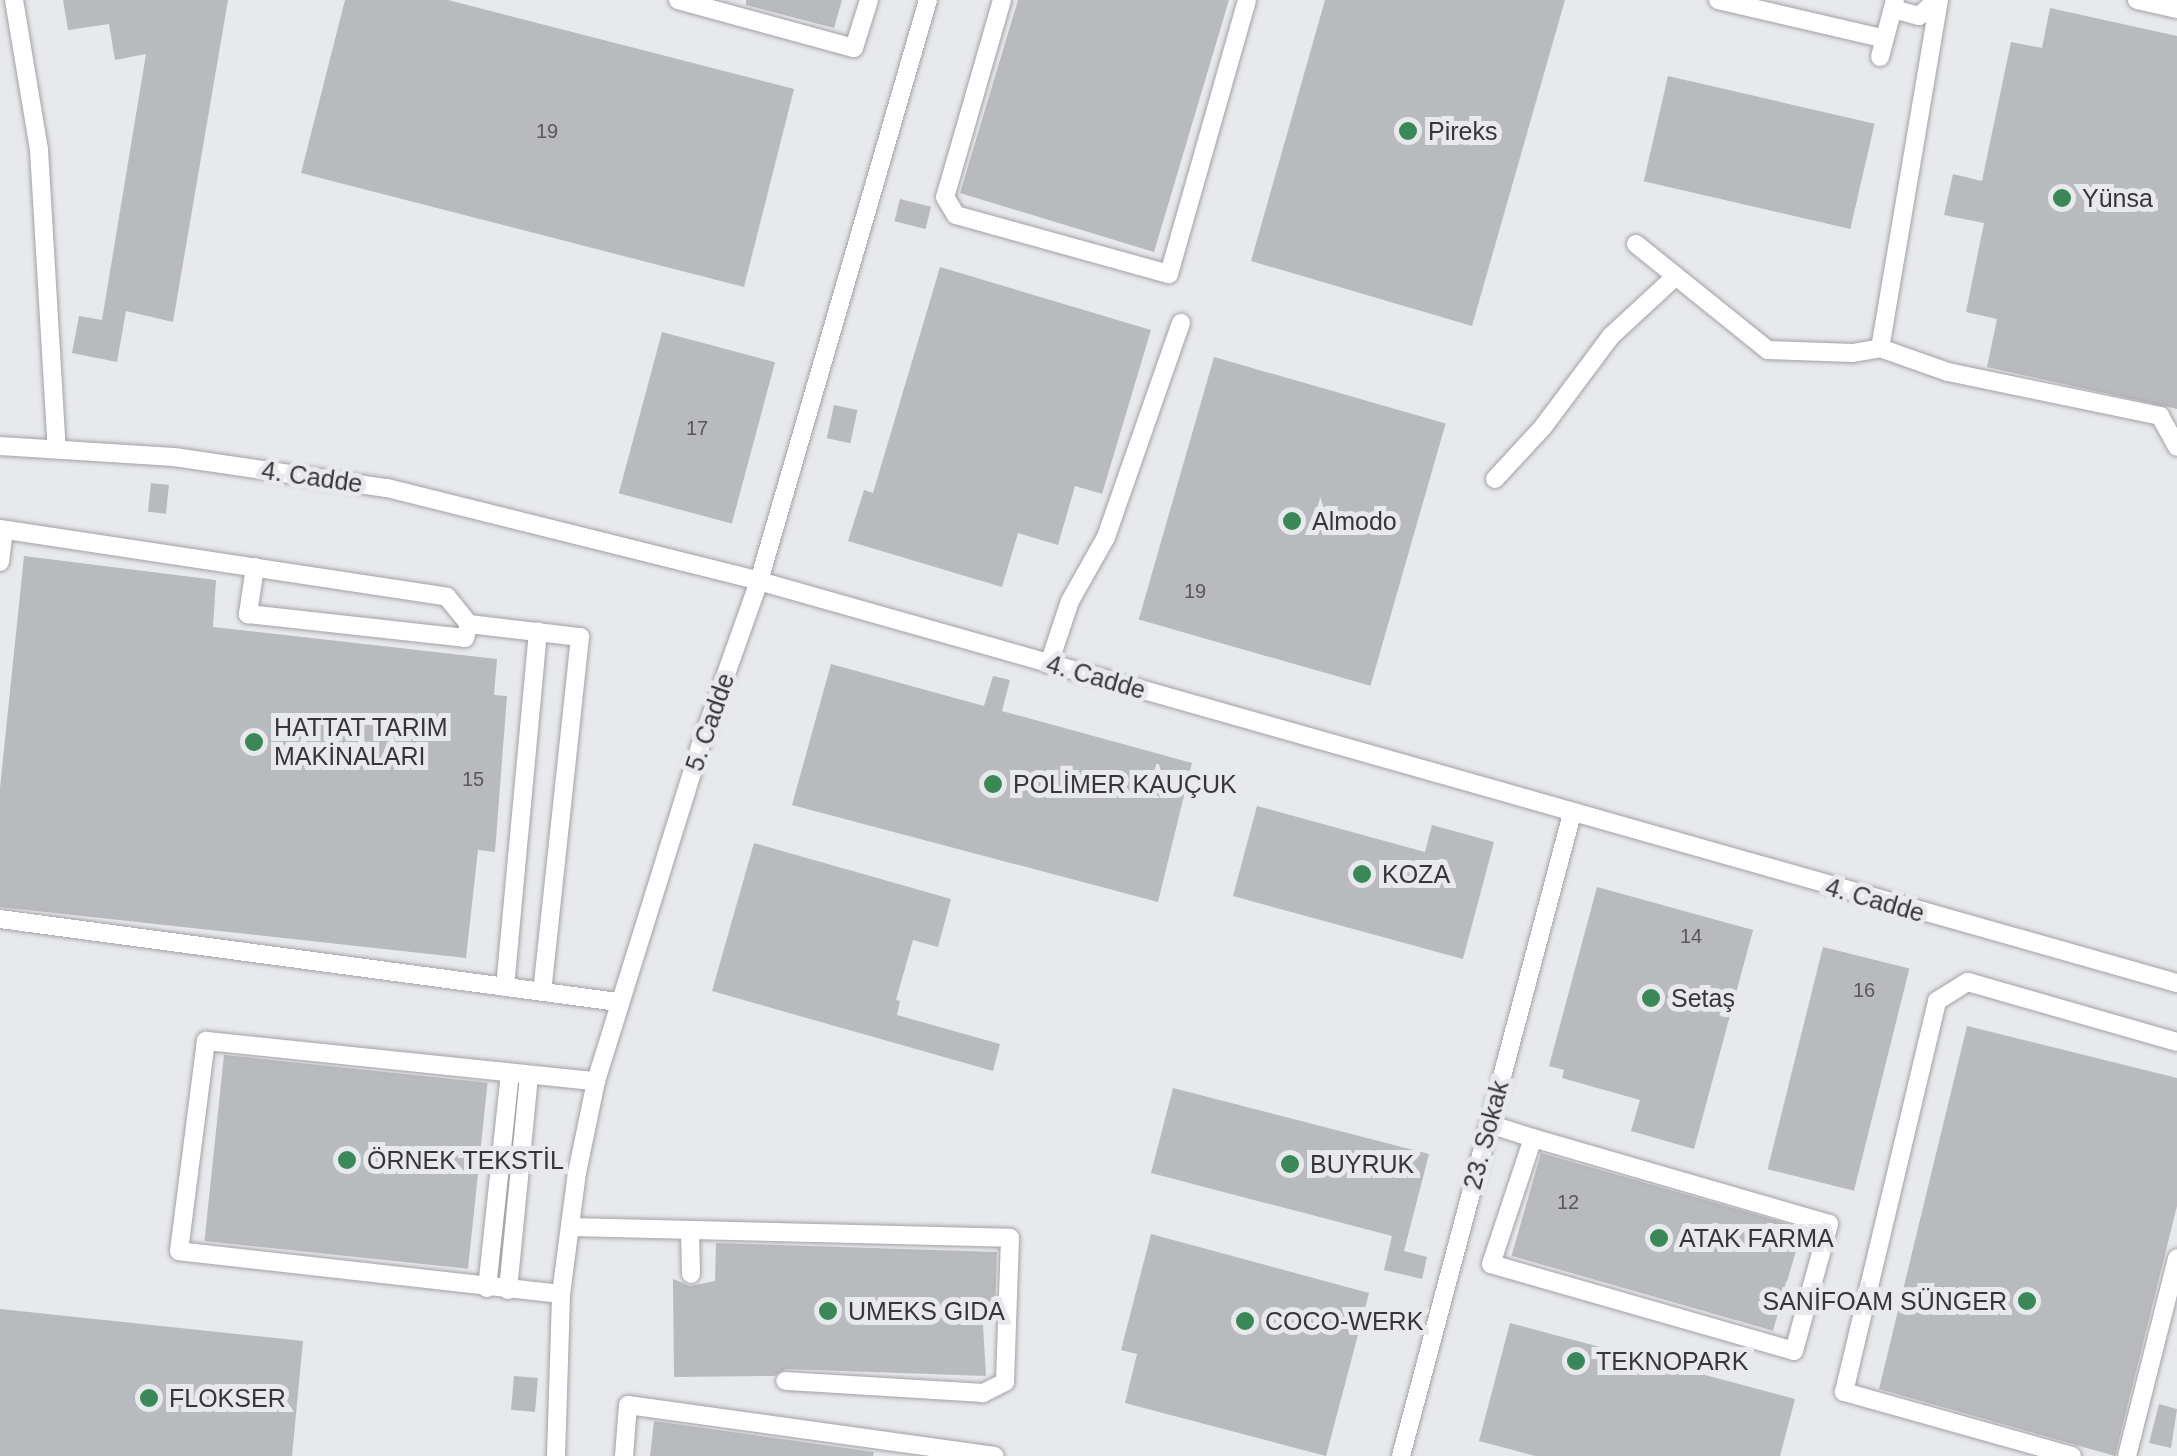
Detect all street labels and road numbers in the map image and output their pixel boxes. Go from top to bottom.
street label: 4. Cadde [260,455,364,499]
street label: 4. Cadde [1043,649,1149,705]
street label: 5. Cadde [679,669,741,775]
street label: 4. Cadde [1822,872,1928,928]
street label: 23. Sokak [1457,1077,1515,1193]

